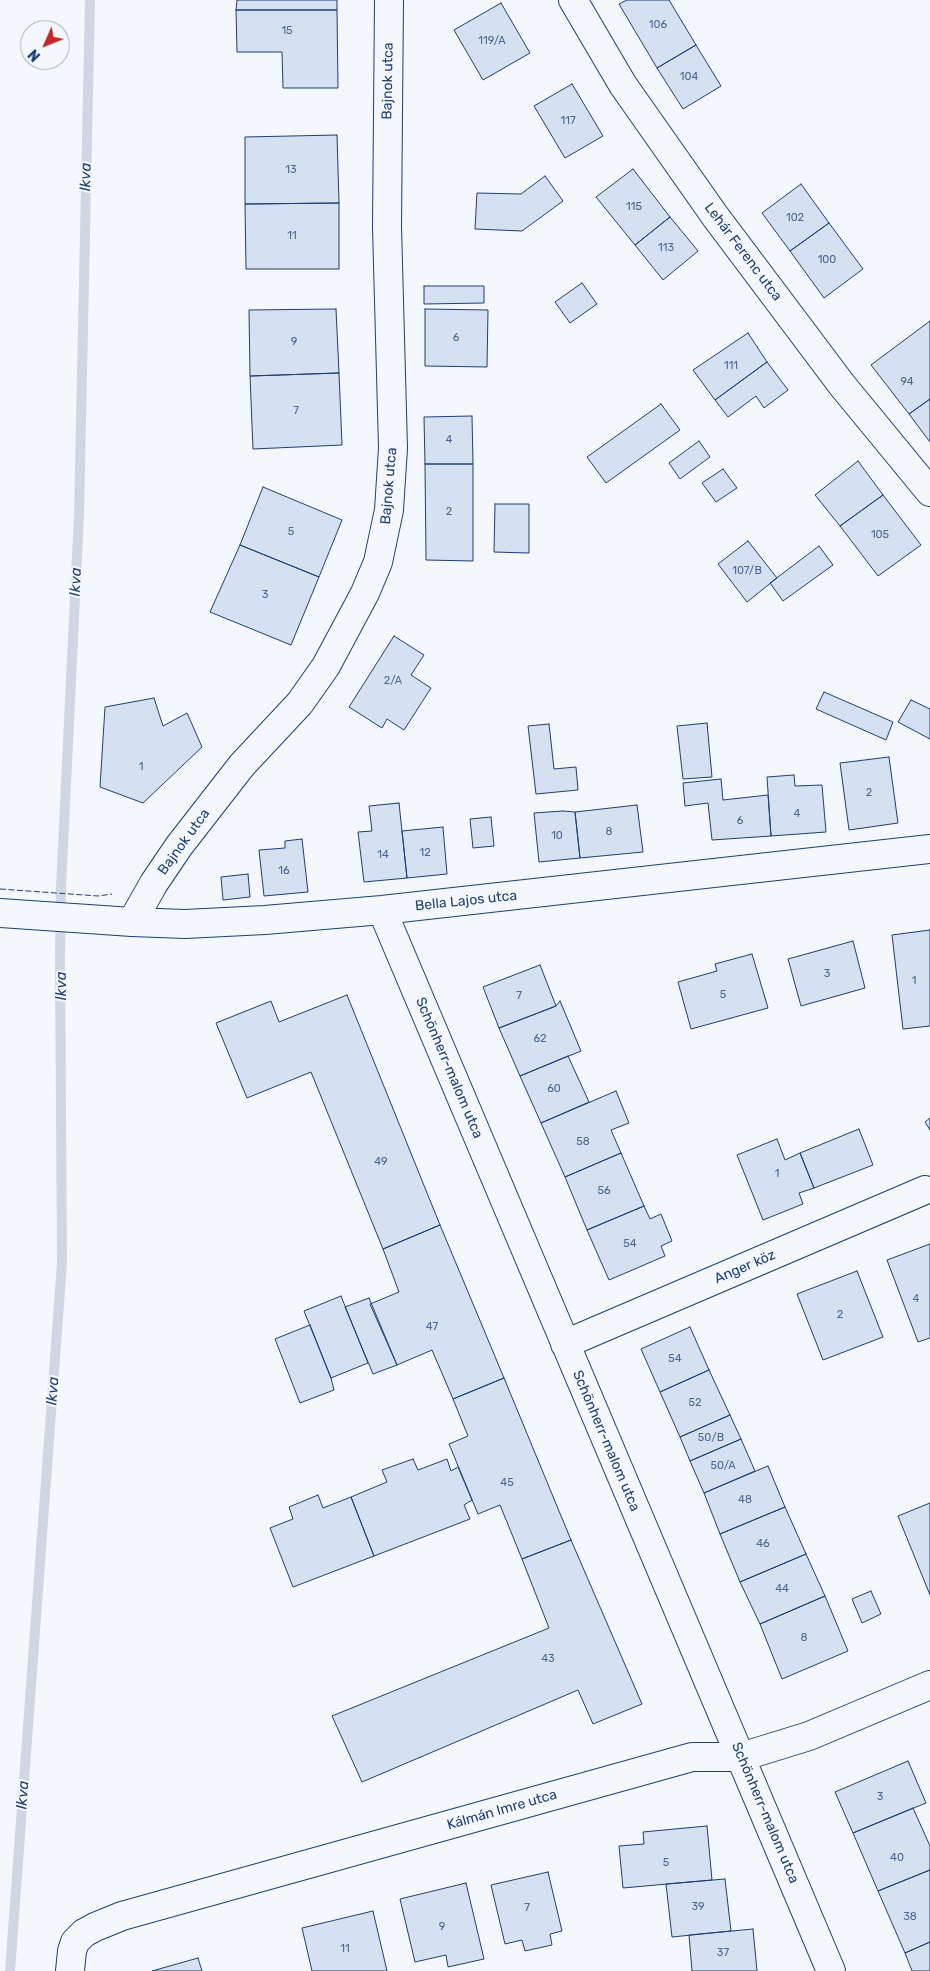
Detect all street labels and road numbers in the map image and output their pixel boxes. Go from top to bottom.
street label: Bajnok utca [379,42,397,120]
street label: Lehár Ferenc utca [701,200,785,304]
street label: Bajnok utca [377,447,401,525]
street label: Bajnok utca [154,806,214,878]
street label: Bella Lajos utca [414,887,518,915]
street label: Schönherr-malom utca [412,995,486,1141]
street label: Anger köz [712,1247,778,1287]
street label: Schönherr-malom utca [569,1368,643,1514]
street label: Schönherr-malom utca [728,1740,802,1886]
street label: Kálmán Imre utca [445,1786,559,1834]

